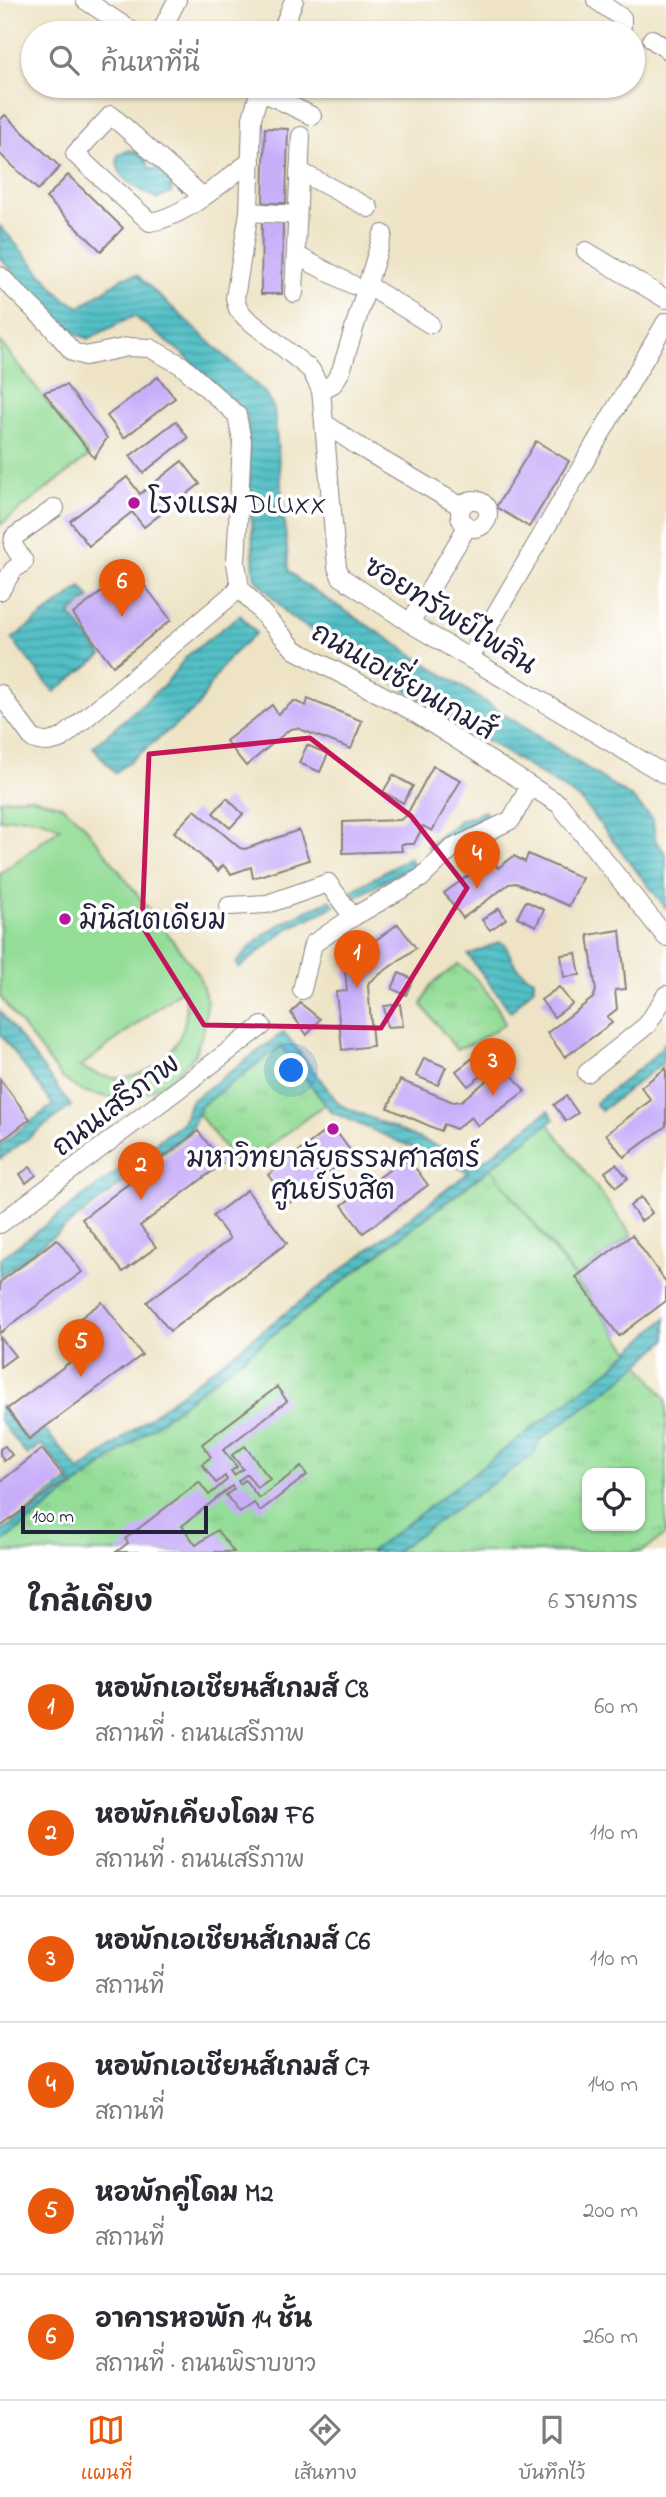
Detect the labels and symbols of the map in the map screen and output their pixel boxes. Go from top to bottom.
place label: โรงแรม DLUXX [148,484,326,527]
marker: โรงแรม DLUXX [126,495,142,511]
street label: ซอยทรัพย์ไพลิน [355,546,545,687]
pin: 6 [99,559,145,617]
street label: ถนนเอเซี่ยนเกมส์ [302,606,508,753]
pin: 4 [454,831,500,889]
place label: มินิสเตเดียม [79,902,227,943]
marker: มินิสเตเดียม [57,911,73,927]
pin: 1 [334,930,380,988]
pin: 3 [470,1038,516,1096]
street label: ถนนเสรีภาพ [45,1045,190,1168]
your location [274,1053,308,1087]
marker: มหาวิทยาลัยธรรมศาสตร์ ศูนย์รังสิต [325,1121,341,1137]
place label: มหาวิทยาลัยธรรมศาสตร์ ศูนย์รังสิต [186,1138,480,1213]
pin: 2 [118,1142,164,1200]
pin: 5 [58,1319,104,1377]
scale bar [21,1503,208,1535]

